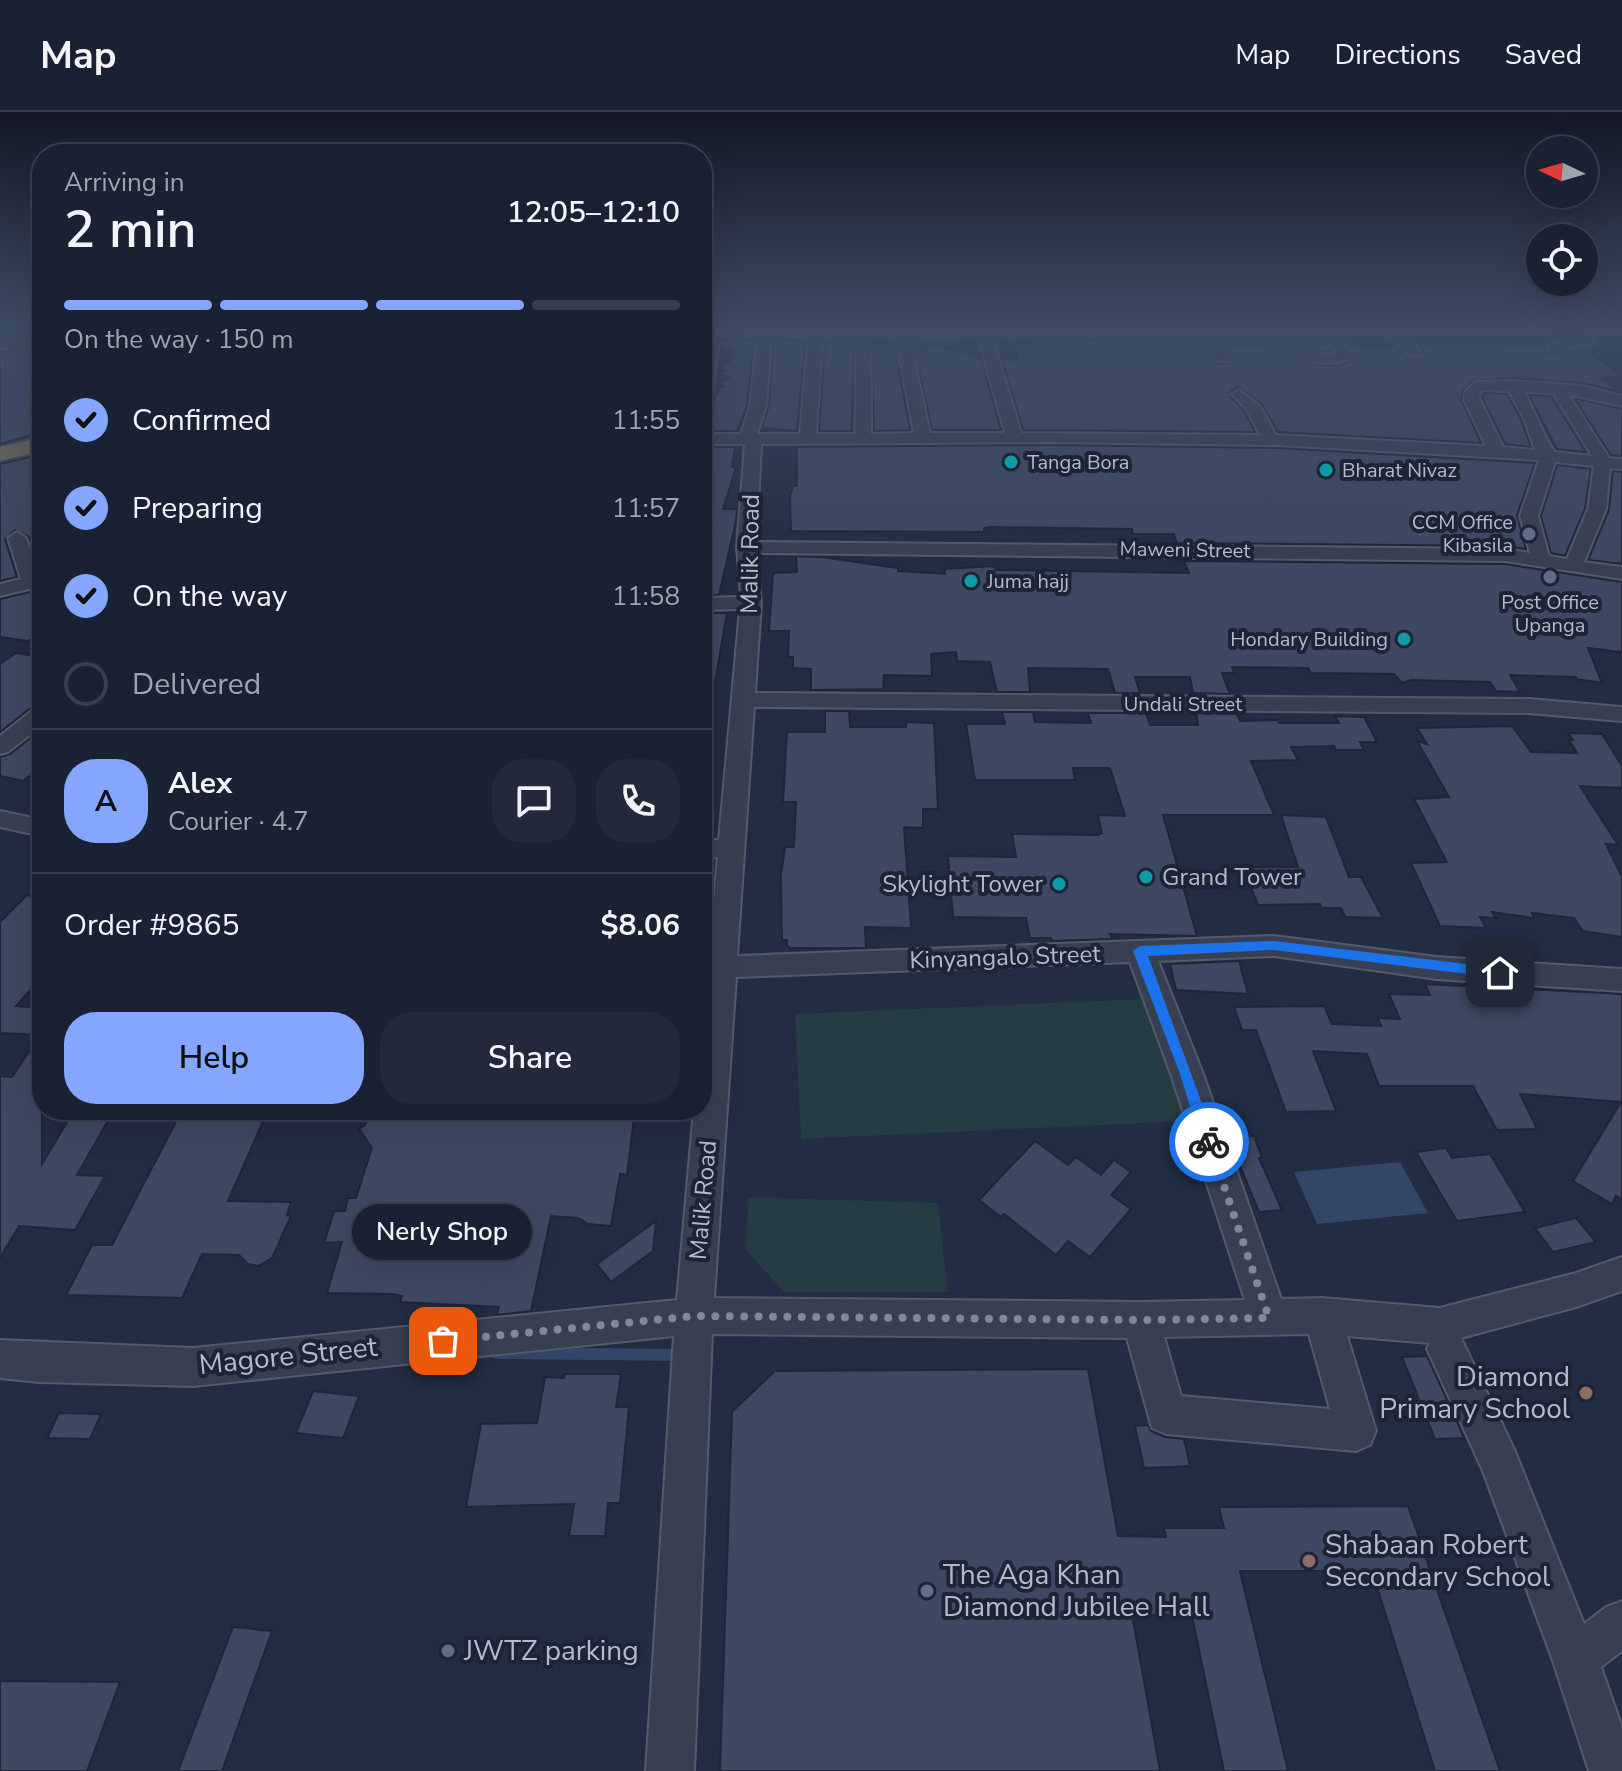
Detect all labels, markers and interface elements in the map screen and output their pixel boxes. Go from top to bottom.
text: Map [40,30,117,81]
text: Map [1235,36,1290,74]
text: Directions [1334,36,1461,74]
text: Saved [1505,36,1582,74]
north arrow [1526,136,1598,208]
map controls [1526,136,1598,296]
text: Arriving in [64,165,185,200]
text: 12:05–12:10 [507,192,680,233]
text: 2 min [64,194,197,265]
button: locate [1526,224,1598,296]
text: On the way · 150 m [64,322,293,357]
icon: check [64,398,108,442]
text: Confirmed [132,400,272,441]
text: 11:55 [612,403,680,438]
place label: Tanga Bora [1027,449,1129,476]
marker: Tanga Bora [1002,453,1020,471]
place label: Bharat Nivaz [1342,457,1457,484]
marker: Bharat Nivaz [1317,461,1335,479]
icon: check [64,486,108,530]
text: Preparing [132,488,263,529]
text: 11:57 [612,491,680,526]
street label: Malik Road [733,494,767,614]
place label: CCM Office Kibasila [1412,509,1513,559]
marker: CCM Office Kibasila [1520,525,1538,543]
street label: Maweni Street [1119,535,1252,565]
place label: Juma hajj [986,568,1069,595]
marker: Post Office Upanga [1541,568,1559,586]
marker: Juma hajj [962,572,980,590]
icon: check [64,574,108,618]
text: On the way [132,576,287,617]
text: 11:58 [612,579,680,614]
place label: Post Office Upanga [1501,589,1599,639]
place label: Hondary Building [1230,626,1388,653]
marker: Hondary Building [1395,630,1413,648]
text: Delivered [132,664,261,705]
street label: Undali Street [1124,691,1243,718]
button: chat [492,759,576,843]
button: phone [596,759,680,843]
text: Alex [168,763,232,804]
text: A [95,781,117,822]
text: Courier · 4.7 [168,804,309,839]
place label: Grand Tower [1162,861,1302,893]
place label: Skylight Tower [882,868,1043,900]
marker: Grand Tower [1137,868,1155,886]
marker: Skylight Tower [1050,875,1068,893]
text: Order #9865 [64,905,239,946]
text: $8.06 [601,905,680,946]
street label: Kinyangalo Street [909,938,1102,976]
pin [1466,939,1534,1007]
icon: home [1478,951,1522,995]
button: Help [64,1012,364,1104]
button: Share [380,1012,680,1104]
courier [1169,1102,1249,1182]
icon: bike [1187,1120,1231,1164]
street label: Malik Road [682,1139,724,1261]
callout: Nerly Shop [353,1205,533,1261]
text: Nerly Shop [376,1214,508,1249]
pin [409,1307,477,1375]
icon: bag [421,1319,465,1363]
street label: Magore Street [197,1328,379,1384]
place label: Diamond Primary School [1379,1358,1571,1428]
marker: Diamond Primary School [1577,1384,1595,1402]
place label: Shabaan Robert Secondary School [1325,1526,1551,1596]
marker: Shabaan Robert Secondary School [1300,1552,1318,1570]
place label: The Aga Khan Diamond Jubilee Hall [943,1556,1210,1626]
marker: The Aga Khan Diamond Jubilee Hall [918,1582,936,1600]
place label: JWTZ parking [463,1632,639,1670]
marker: JWTZ parking [439,1642,457,1660]

